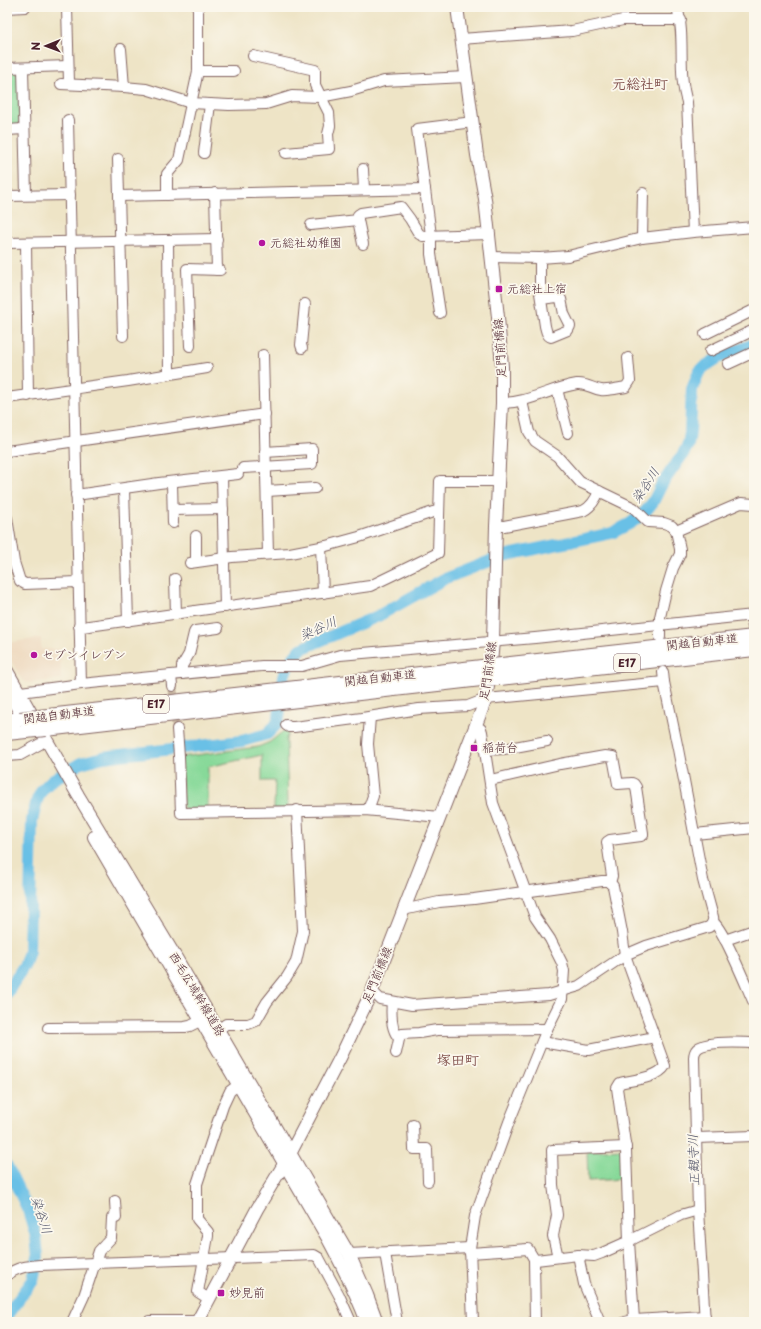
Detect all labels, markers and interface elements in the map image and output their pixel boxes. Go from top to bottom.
north arrow [26,26,66,66]
text: N [27,41,44,51]
district label: 元総社町 [612,73,668,94]
place label: 元総社幼稚園 [270,233,342,251]
marker: 元総社幼稚園 [257,238,267,248]
place label: 元総社上宿 [507,279,567,297]
marker: 元総社上宿 [494,284,504,294]
street label: 足門前橋線 [488,318,510,379]
water label: 染谷川 [626,463,663,506]
water label: 染谷川 [296,611,339,644]
street label: 関越自動車道 [665,628,739,654]
street label: 足門前橋線 [474,640,500,702]
place label: セブンイレブン [42,645,126,663]
marker: セブンイレブン [29,650,39,660]
road number: E17 [614,654,640,672]
street label: 関越自動車道 [343,664,417,690]
road number: E17 [143,695,169,713]
street label: 関越自動車道 [22,701,96,727]
place label: 稲荷台 [482,738,518,756]
marker: 稲荷台 [469,743,479,753]
street label: 足門前橋線 [356,943,396,1006]
street label: 西毛広域幹線道路 [165,948,230,1039]
district label: 塚田町 [437,1049,479,1070]
water label: 正観寺川 [682,1134,703,1186]
water label: 染谷川 [27,1193,58,1236]
place label: 妙見前 [229,1283,265,1301]
marker: 妙見前 [216,1288,226,1298]

